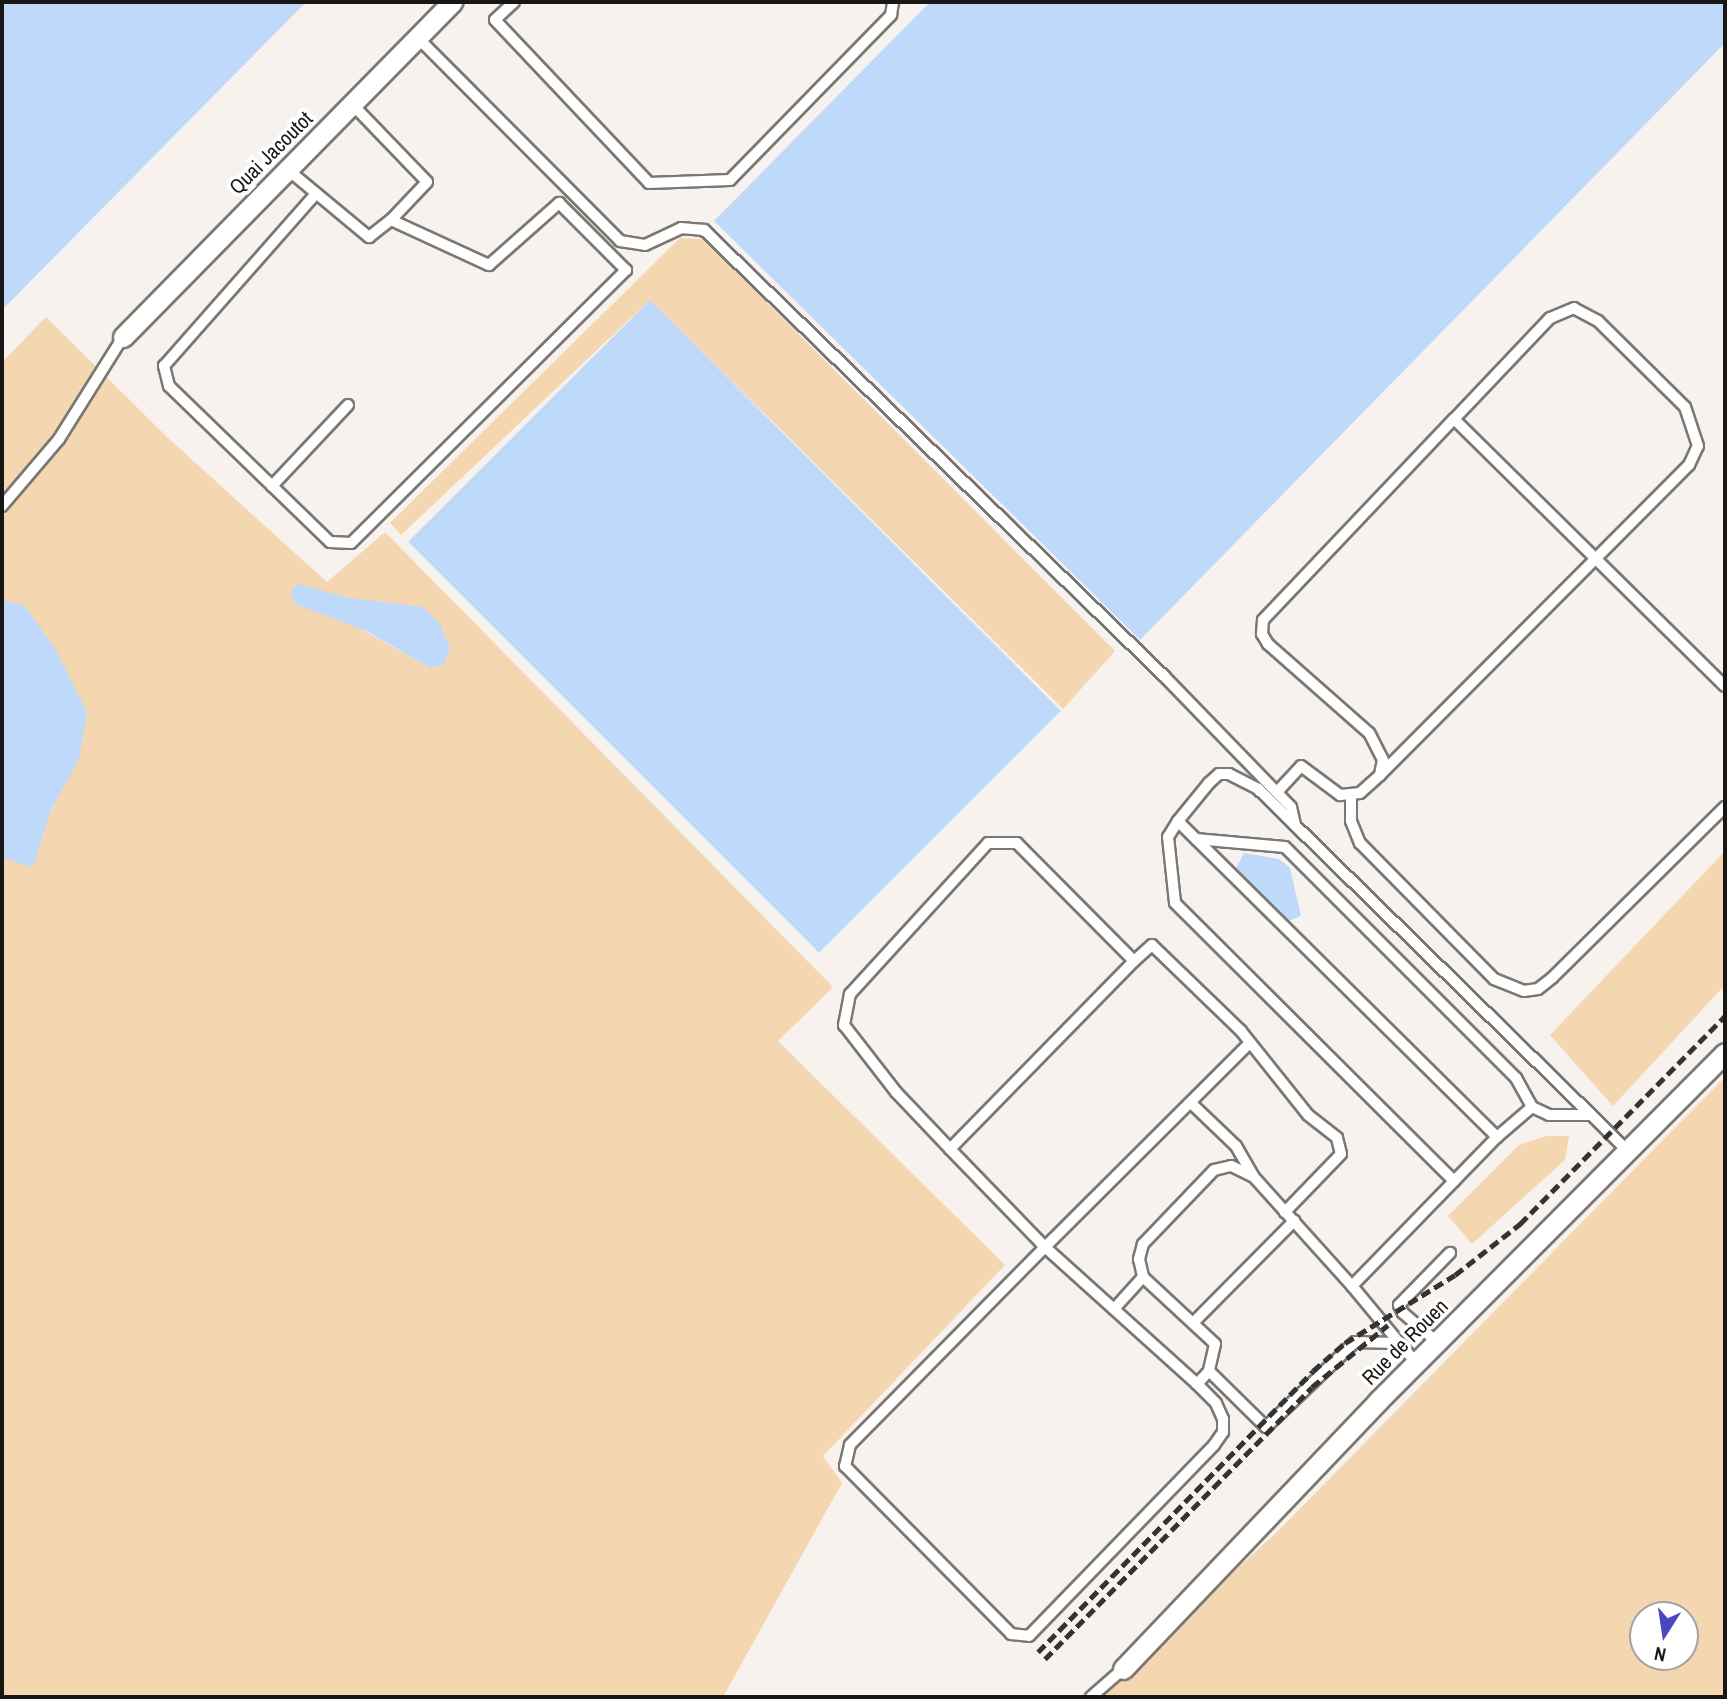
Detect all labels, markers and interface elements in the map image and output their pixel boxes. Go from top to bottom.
street label: Quai Jacoutot [224,106,318,200]
street label: Rue de Rouen [1357,1294,1453,1390]
north arrow [1629,1601,1699,1671]
text: N [1652,1641,1668,1668]

